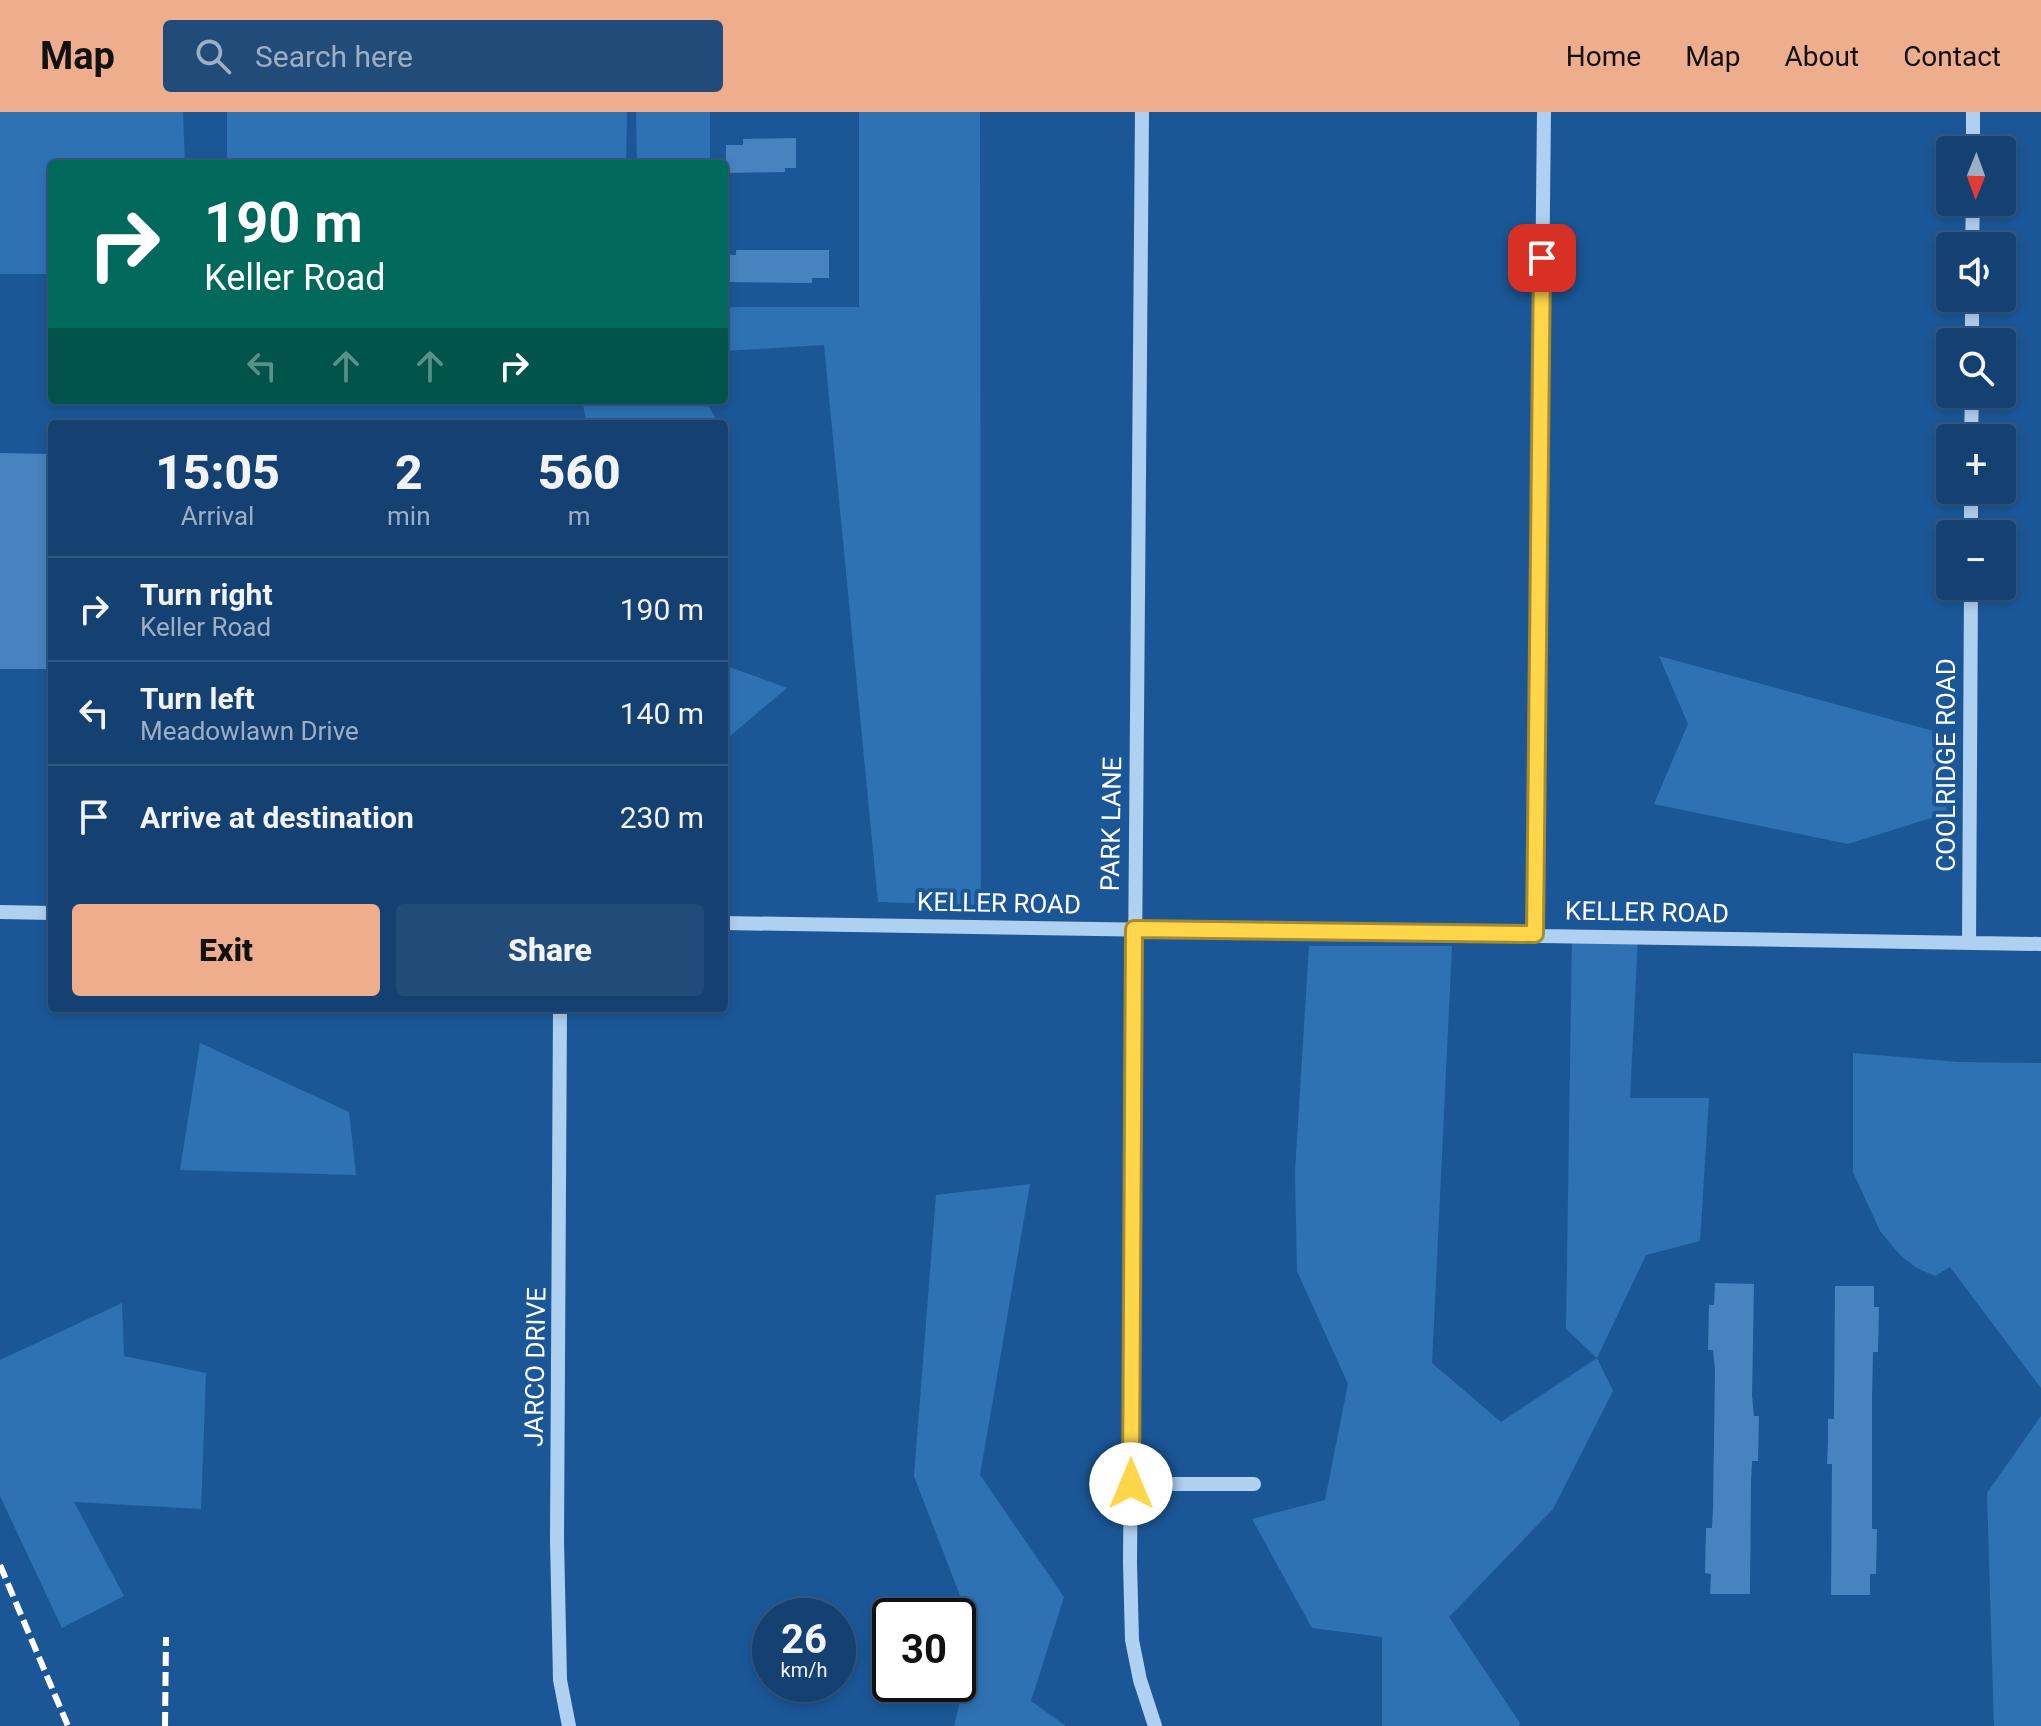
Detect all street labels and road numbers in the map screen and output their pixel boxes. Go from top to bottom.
street label: COOLRIDGE ROAD [1931,658,1961,872]
street label: PARK LANE [1095,756,1127,892]
street label: KELLER ROAD [917,887,1081,919]
street label: KELLER ROAD [1565,896,1729,928]
street label: JARCO DRIVE [519,1287,551,1447]

